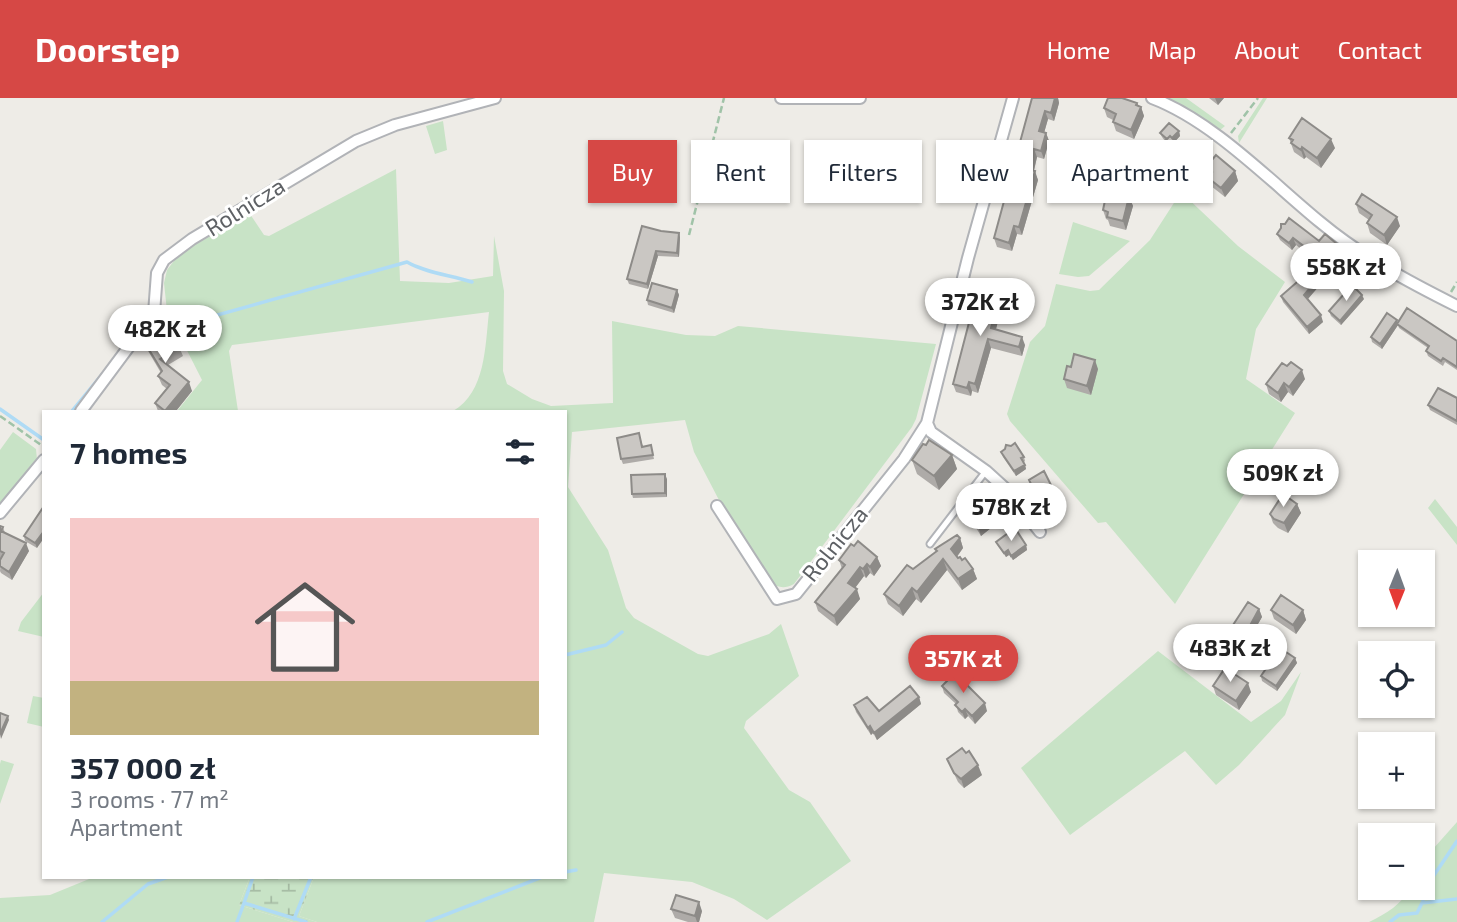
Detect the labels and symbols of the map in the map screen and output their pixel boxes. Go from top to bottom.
street label: Rolnicza [199,171,289,242]
pin: 558K zł [1281,244,1411,303]
pin: 372K zł [915,278,1045,338]
pin: 482K zł [100,306,230,365]
pin: 509K zł [1218,450,1348,509]
pin: 578K zł [946,484,1076,543]
street label: Rolnicza [795,500,873,587]
north arrow [1358,550,1435,626]
pin: 483K zł [1165,624,1295,684]
pin: 357K zł [898,636,1028,695]

